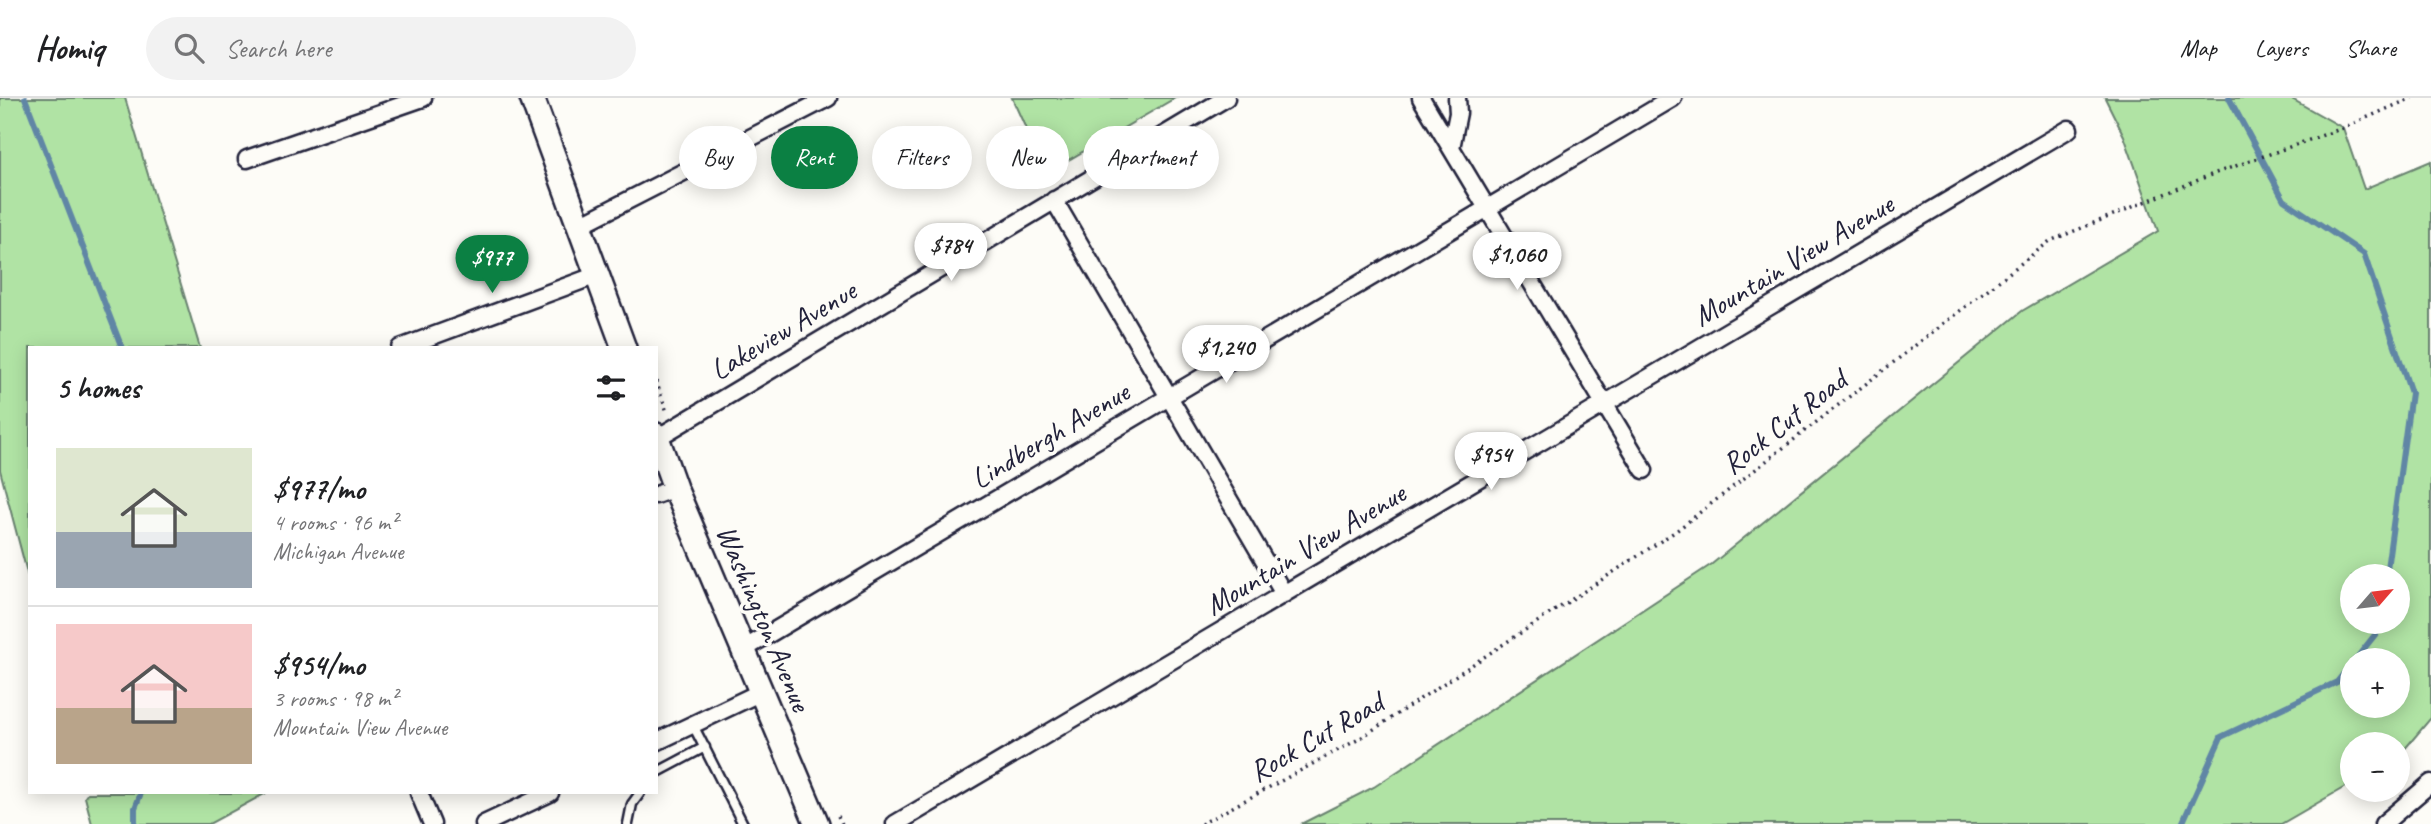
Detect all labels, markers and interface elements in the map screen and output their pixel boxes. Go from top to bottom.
search box [146,17,636,80]
text: Homiq [35,27,104,69]
icon: search [170,29,208,67]
text: Search here [226,32,331,65]
text: Map [2180,33,2217,63]
text: Layers [2255,33,2308,63]
text: Share [2346,33,2396,63]
chip: Buy [679,126,757,189]
chip: Rent [771,126,858,189]
chip: Filters [872,126,972,189]
chip: New [986,126,1069,189]
chip: Apartment [1083,126,1219,189]
street label: Mountain View Avenue [1686,184,1902,335]
pin: $784 [910,223,992,283]
text: $784 [930,231,972,260]
pin: $1,060 [1460,232,1574,292]
pin: $977 [451,236,533,295]
text: $1,060 [1489,240,1545,269]
text: $977 [472,243,512,272]
street label: Lakeview Avenue [703,270,865,388]
pin: $1,240 [1169,326,1283,385]
text: $1,240 [1198,333,1254,362]
street label: Rock Cut Road [1714,359,1857,483]
text: 5 homes [56,369,140,407]
icon: filters [592,369,630,407]
street label: Lindbergh Avenue [964,372,1138,497]
pin: $954 [1450,432,1532,492]
text: $954 [1471,440,1511,469]
text: $977/mo [273,470,365,508]
street label: Mountain View Avenue [1198,473,1414,624]
icon: home [112,476,196,560]
text: 4 rooms · 96 m² [273,508,397,537]
street label: Washington Avenue [708,519,821,719]
text: Michigan Avenue [273,537,403,566]
north arrow [2340,564,2410,634]
map controls [2340,564,2410,802]
text: $954/mo [273,646,365,684]
button: + [2340,648,2410,718]
icon: home [112,652,196,736]
street label: Rock Cut Road [1242,681,1393,790]
text: 3 rooms · 98 m² [273,684,397,713]
text: Mountain View Avenue [273,713,447,742]
button: − [2340,732,2410,802]

